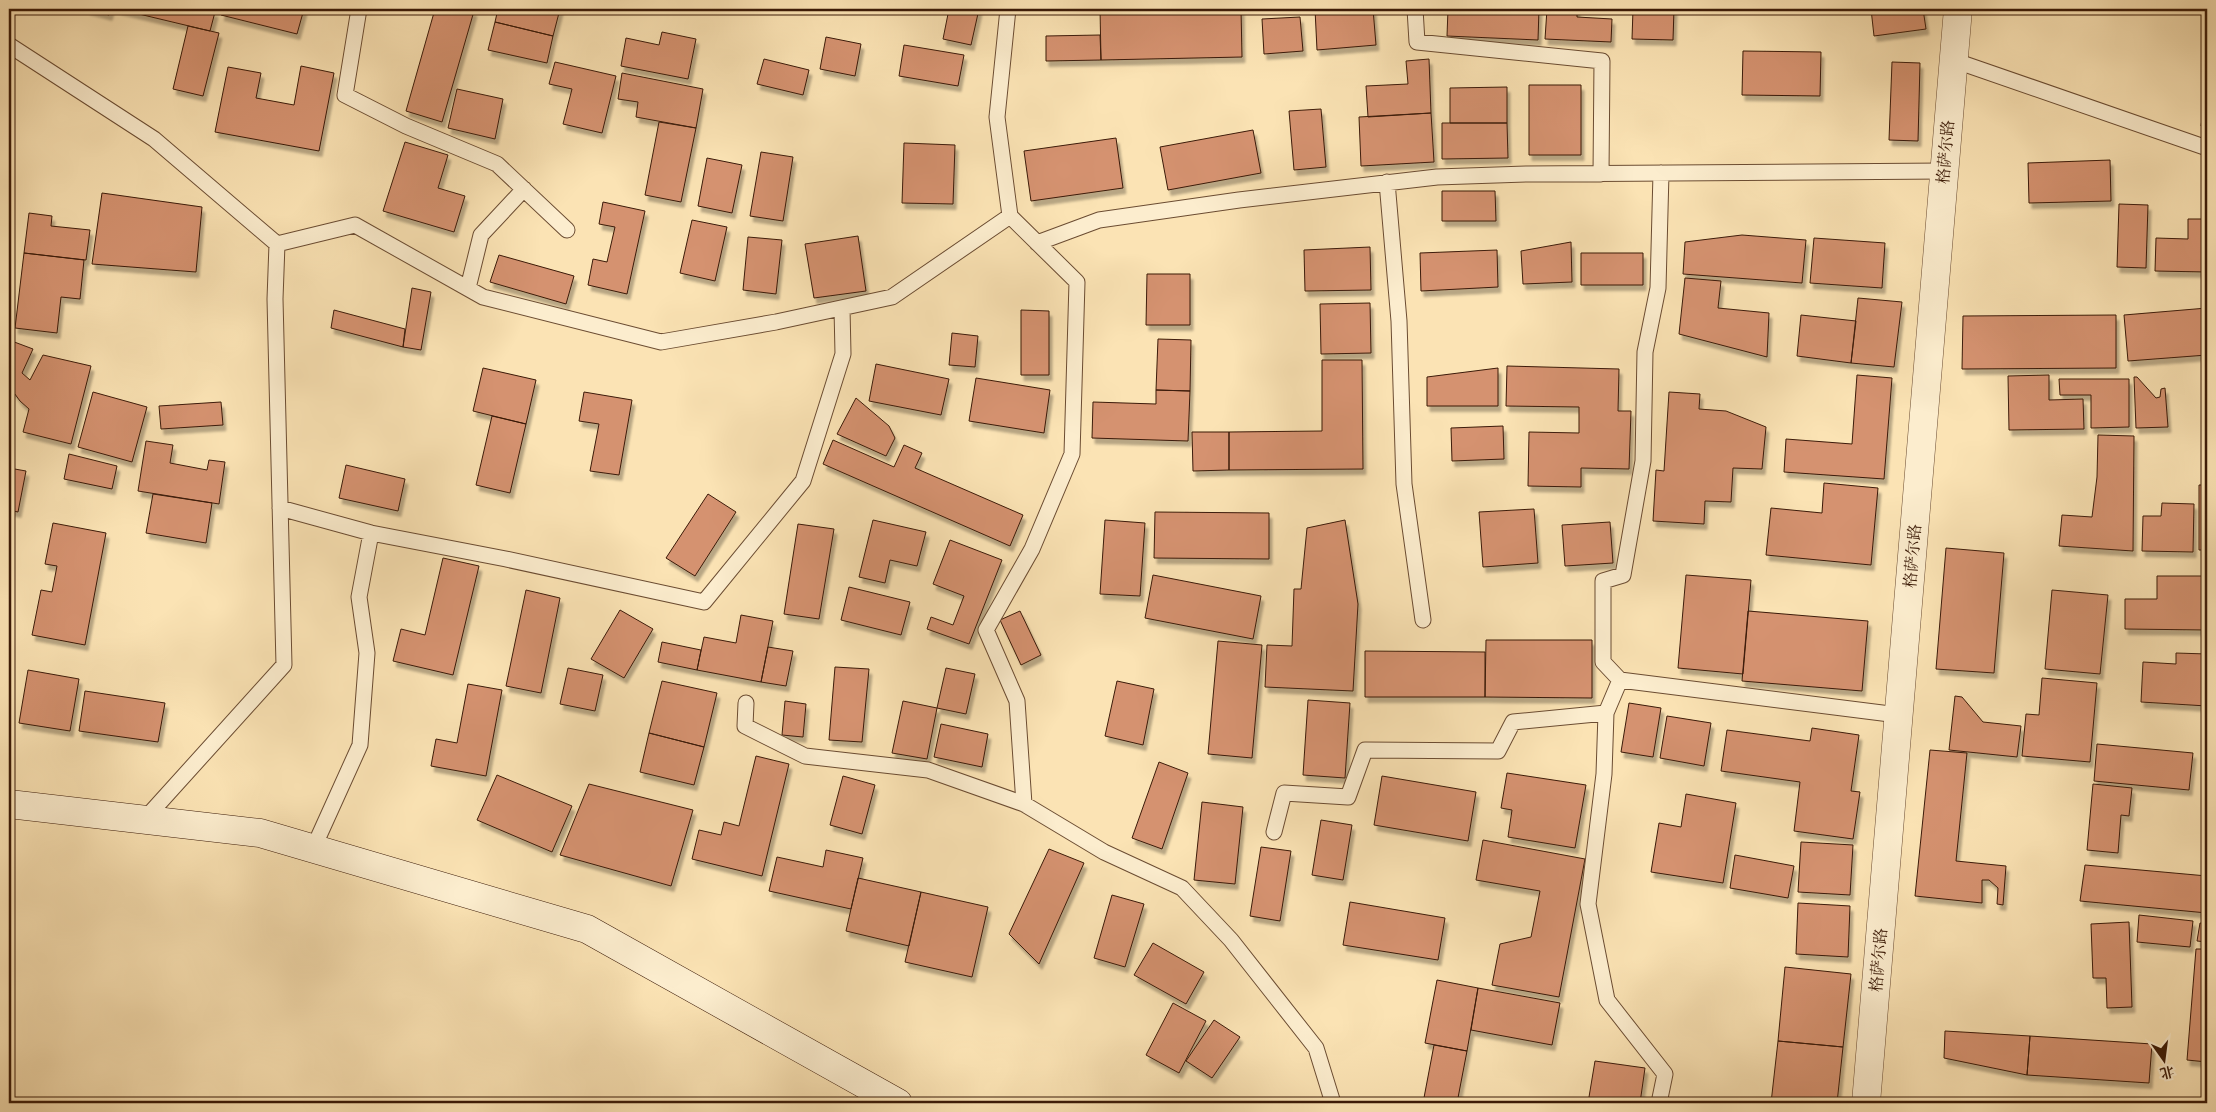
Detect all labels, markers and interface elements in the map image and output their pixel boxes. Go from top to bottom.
street label: 格萨尔路 [1930,119,1960,185]
street label: 格萨尔路 [1897,523,1927,589]
street label: 格萨尔路 [1863,927,1893,993]
north arrow [2138,1034,2188,1084]
text: 北 [2158,1061,2176,1084]

